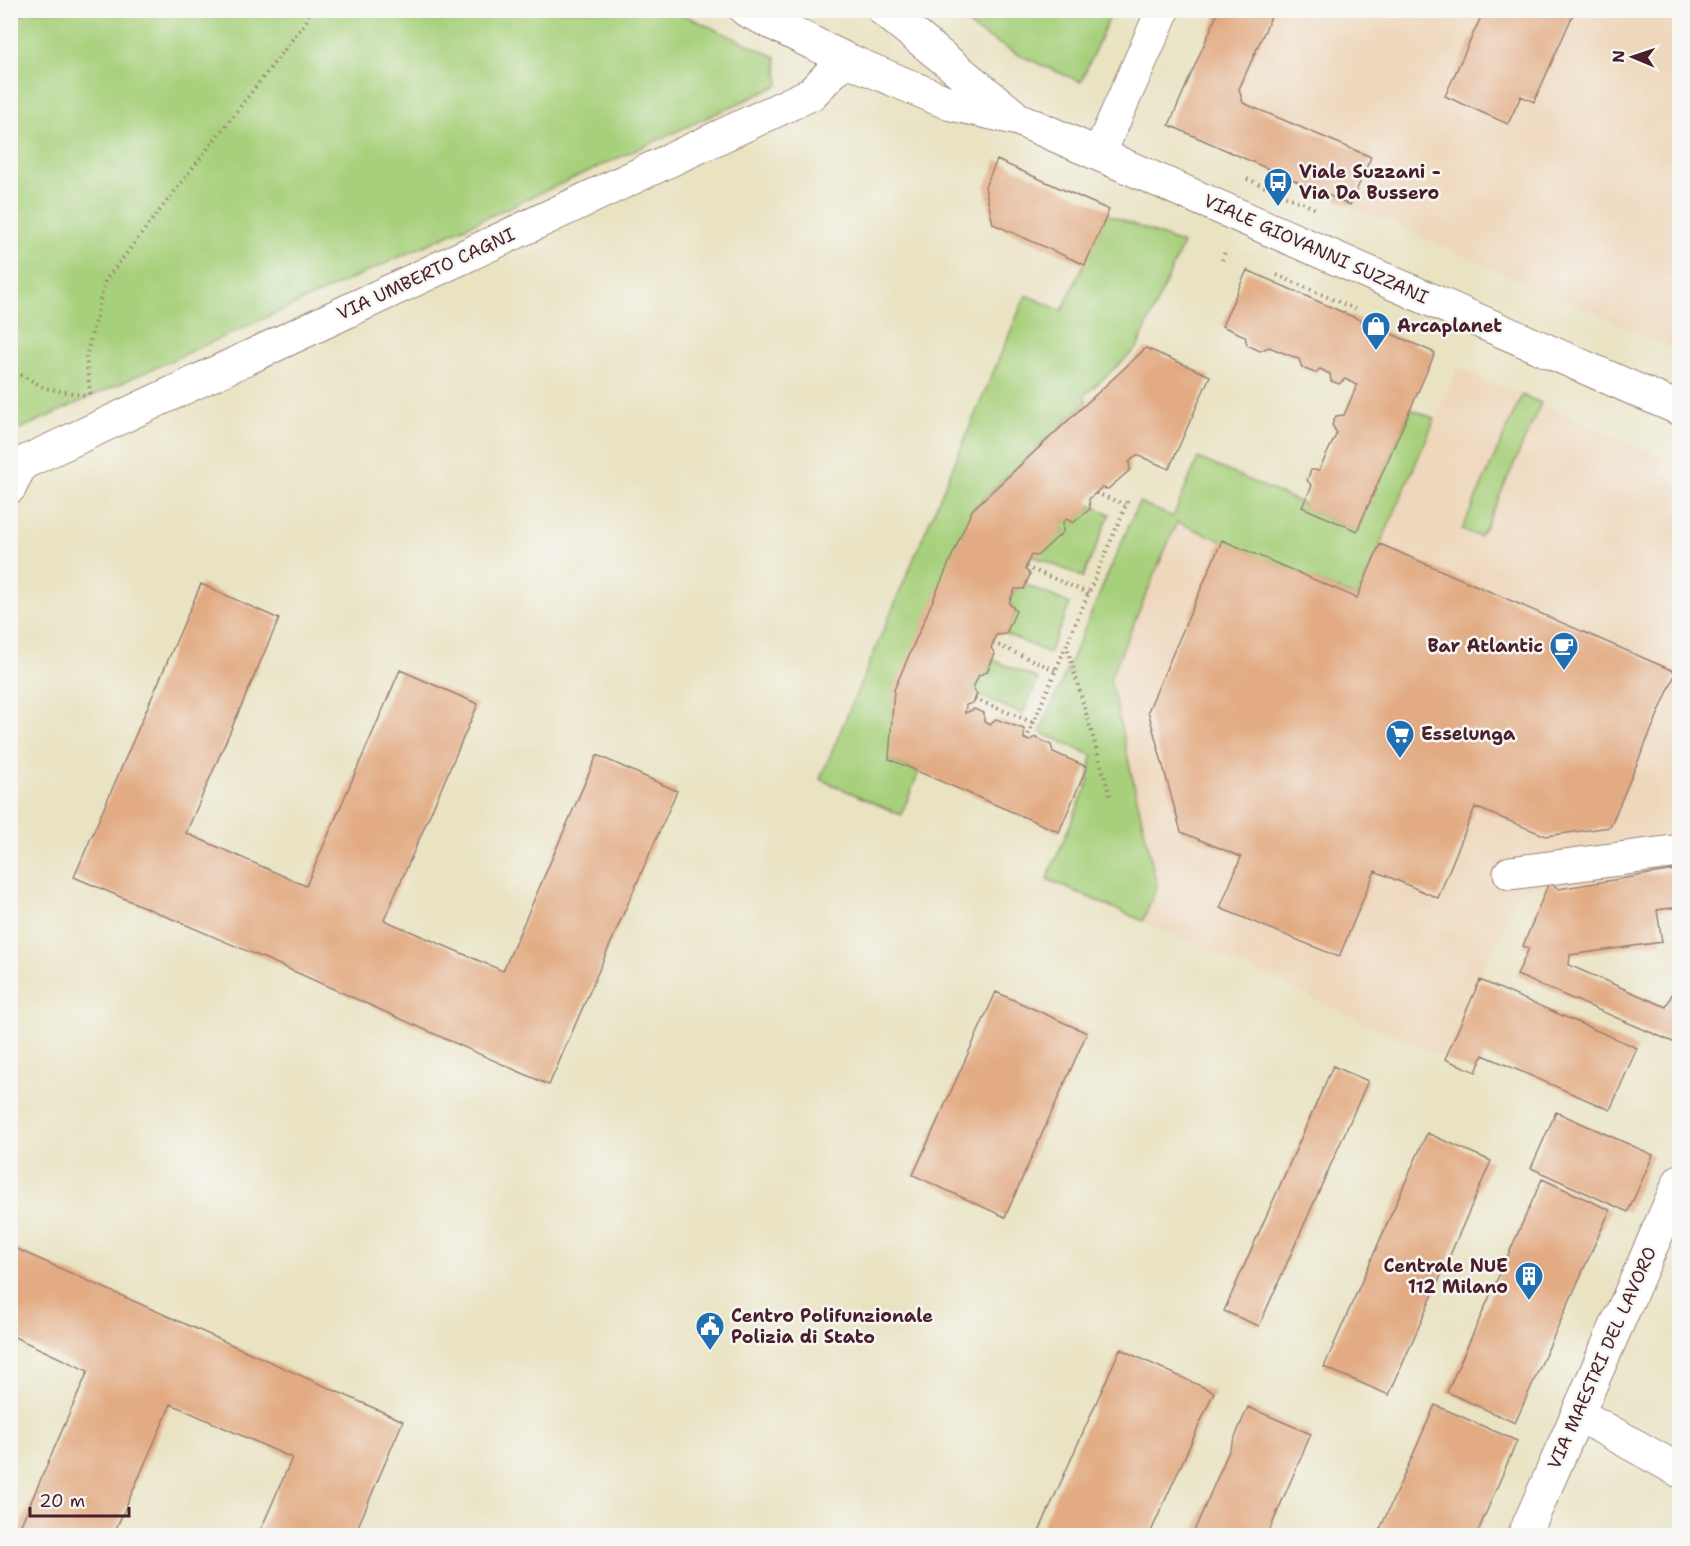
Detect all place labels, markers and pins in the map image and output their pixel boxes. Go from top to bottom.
place label: Viale Suzzani - Via Da Bussero [1299,160,1441,205]
bus stop icon: Viale Suzzani - Via Da Bussero [1262,166,1294,208]
shop icon: Arcaplanet [1360,310,1392,352]
place label: Arcaplanet [1397,314,1502,338]
cafe icon: Bar Atlantic [1548,630,1580,672]
place label: Bar Atlantic [1428,634,1543,658]
supermarket icon: Esselunga [1384,718,1416,760]
place label: Esselunga [1421,722,1516,746]
place label: Centrale NUE 112 Milano [1384,1254,1508,1299]
building icon: Centrale NUE 112 Milano [1513,1260,1545,1302]
place label: Centro Polifunzionale Polizia di Stato [731,1304,933,1349]
public building icon: Centro Polifunzionale Polizia di Stato [694,1310,726,1352]

